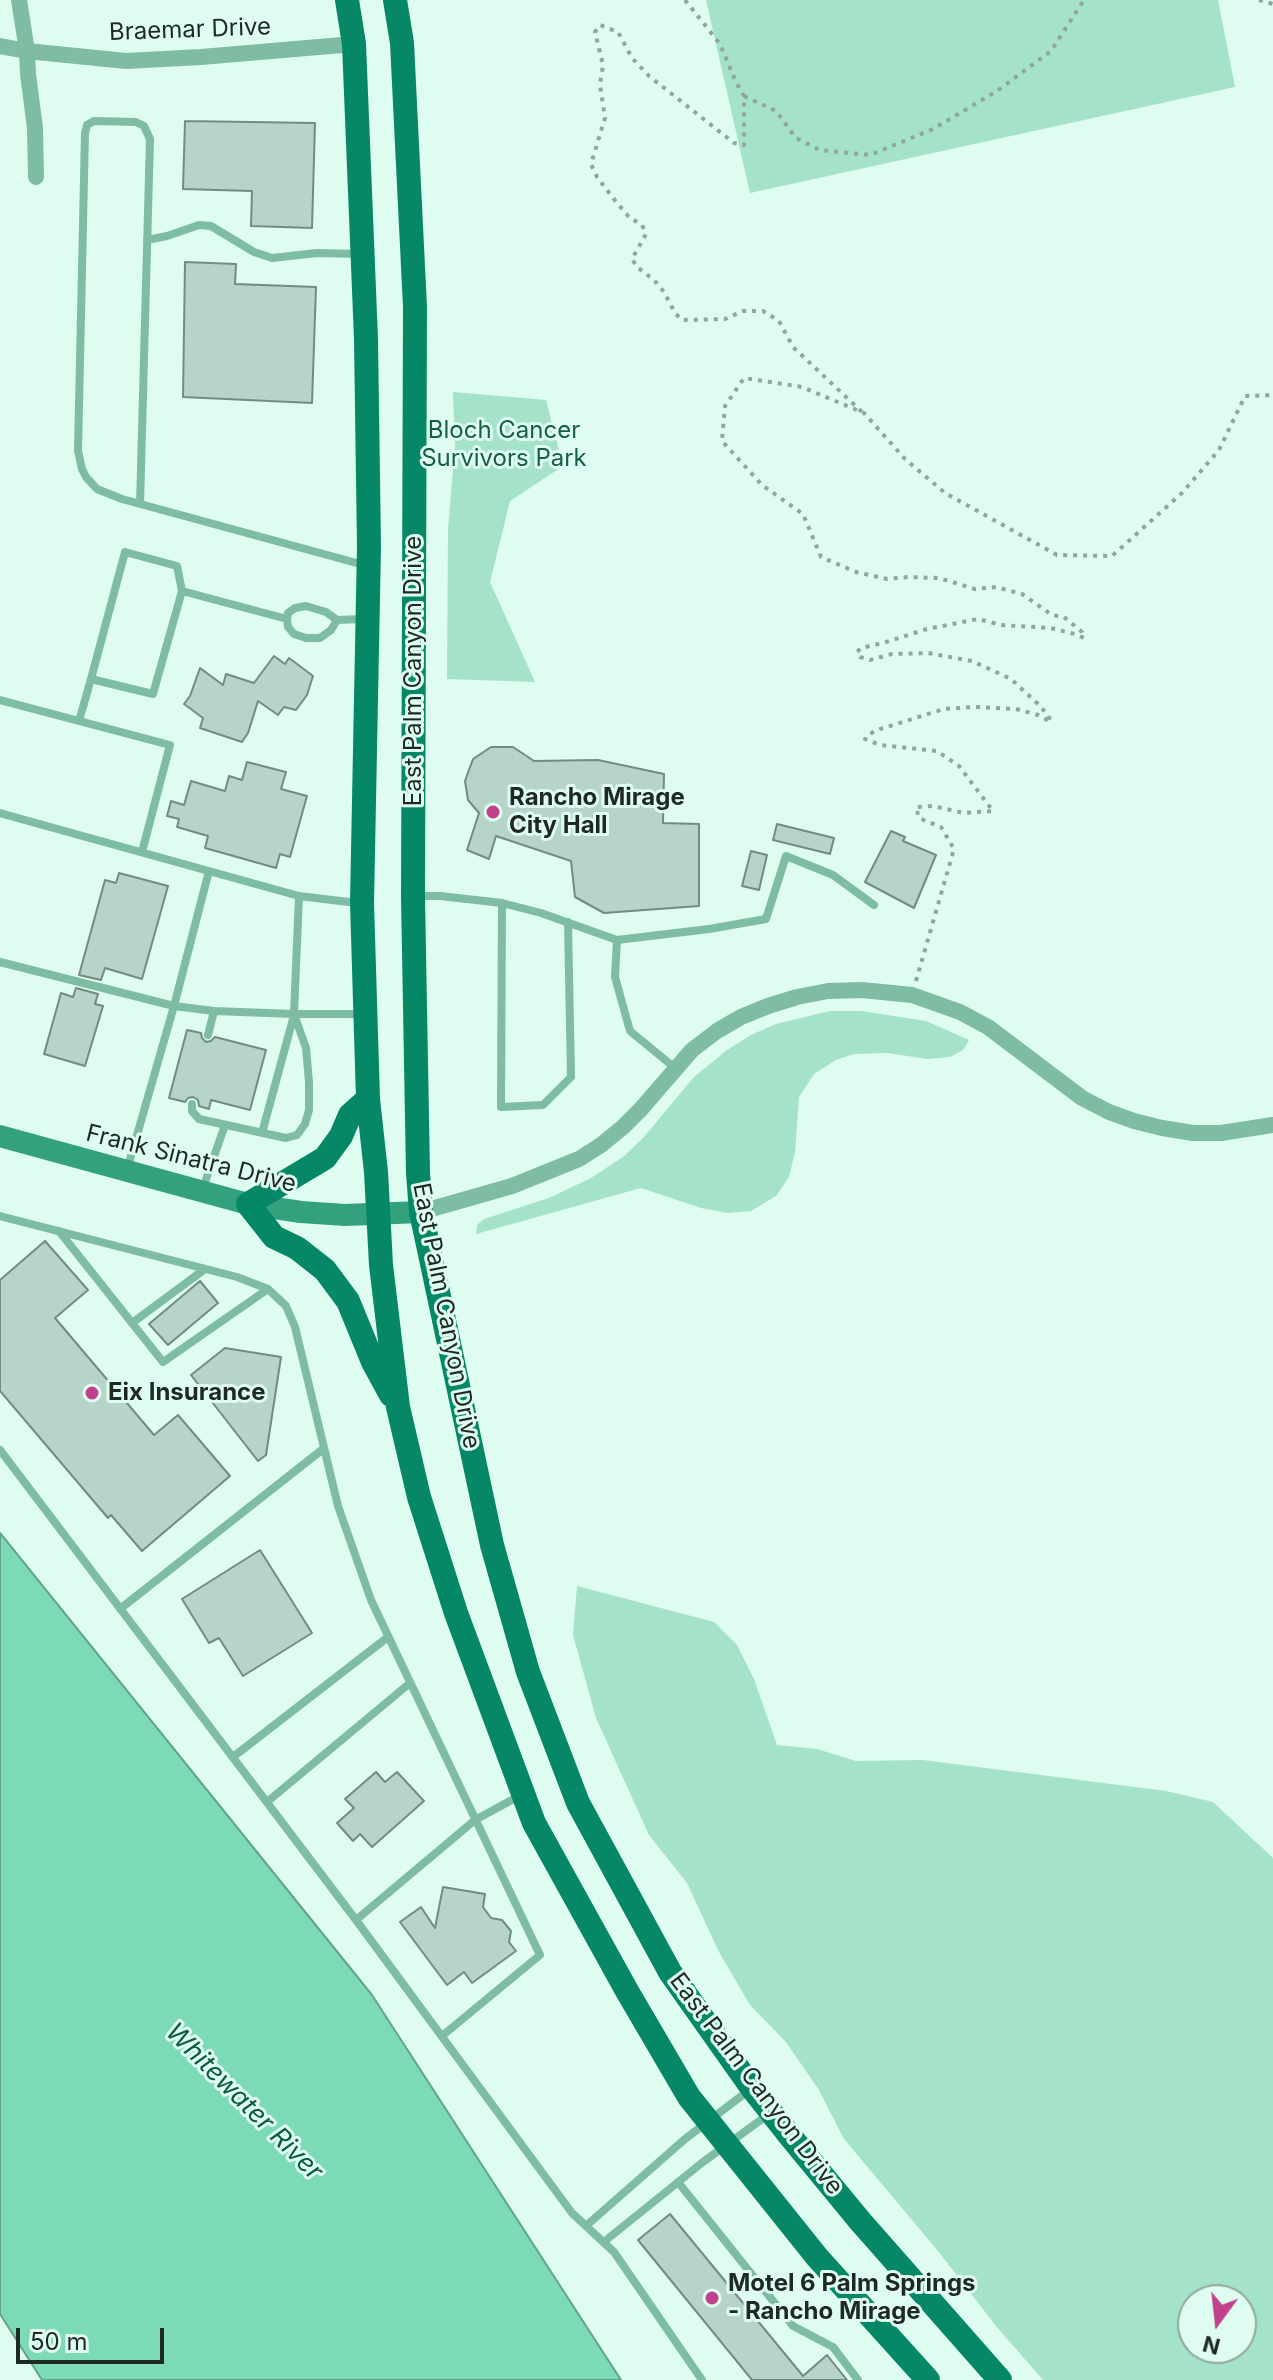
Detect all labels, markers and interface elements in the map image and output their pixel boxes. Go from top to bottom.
street label: Braemar Drive [109,13,271,47]
park label: Bloch Cancer Survivors Park [421,417,587,473]
street label: East Palm Canyon Drive [400,536,428,806]
place label: Rancho Mirage City Hall [509,784,685,840]
marker: Rancho Mirage City Hall [484,803,502,821]
street label: Frank Sinatra Drive [83,1119,299,1199]
street label: East Palm Canyon Drive [406,1181,486,1451]
place label: Eix Insurance [108,1379,265,1407]
marker: Eix Insurance [83,1384,101,1402]
street label: East Palm Canyon Drive [663,1967,849,2201]
water label: Whitewater River [159,2017,329,2187]
place label: Motel 6 Palm Springs - Rancho Mirage [728,2270,976,2326]
north arrow [1177,2284,1257,2364]
marker: Motel 6 Palm Springs - Rancho Mirage [703,2289,721,2307]
scale bar [20,2312,168,2362]
text: 50 m [30,2327,88,2356]
text: N [1200,2331,1223,2360]

